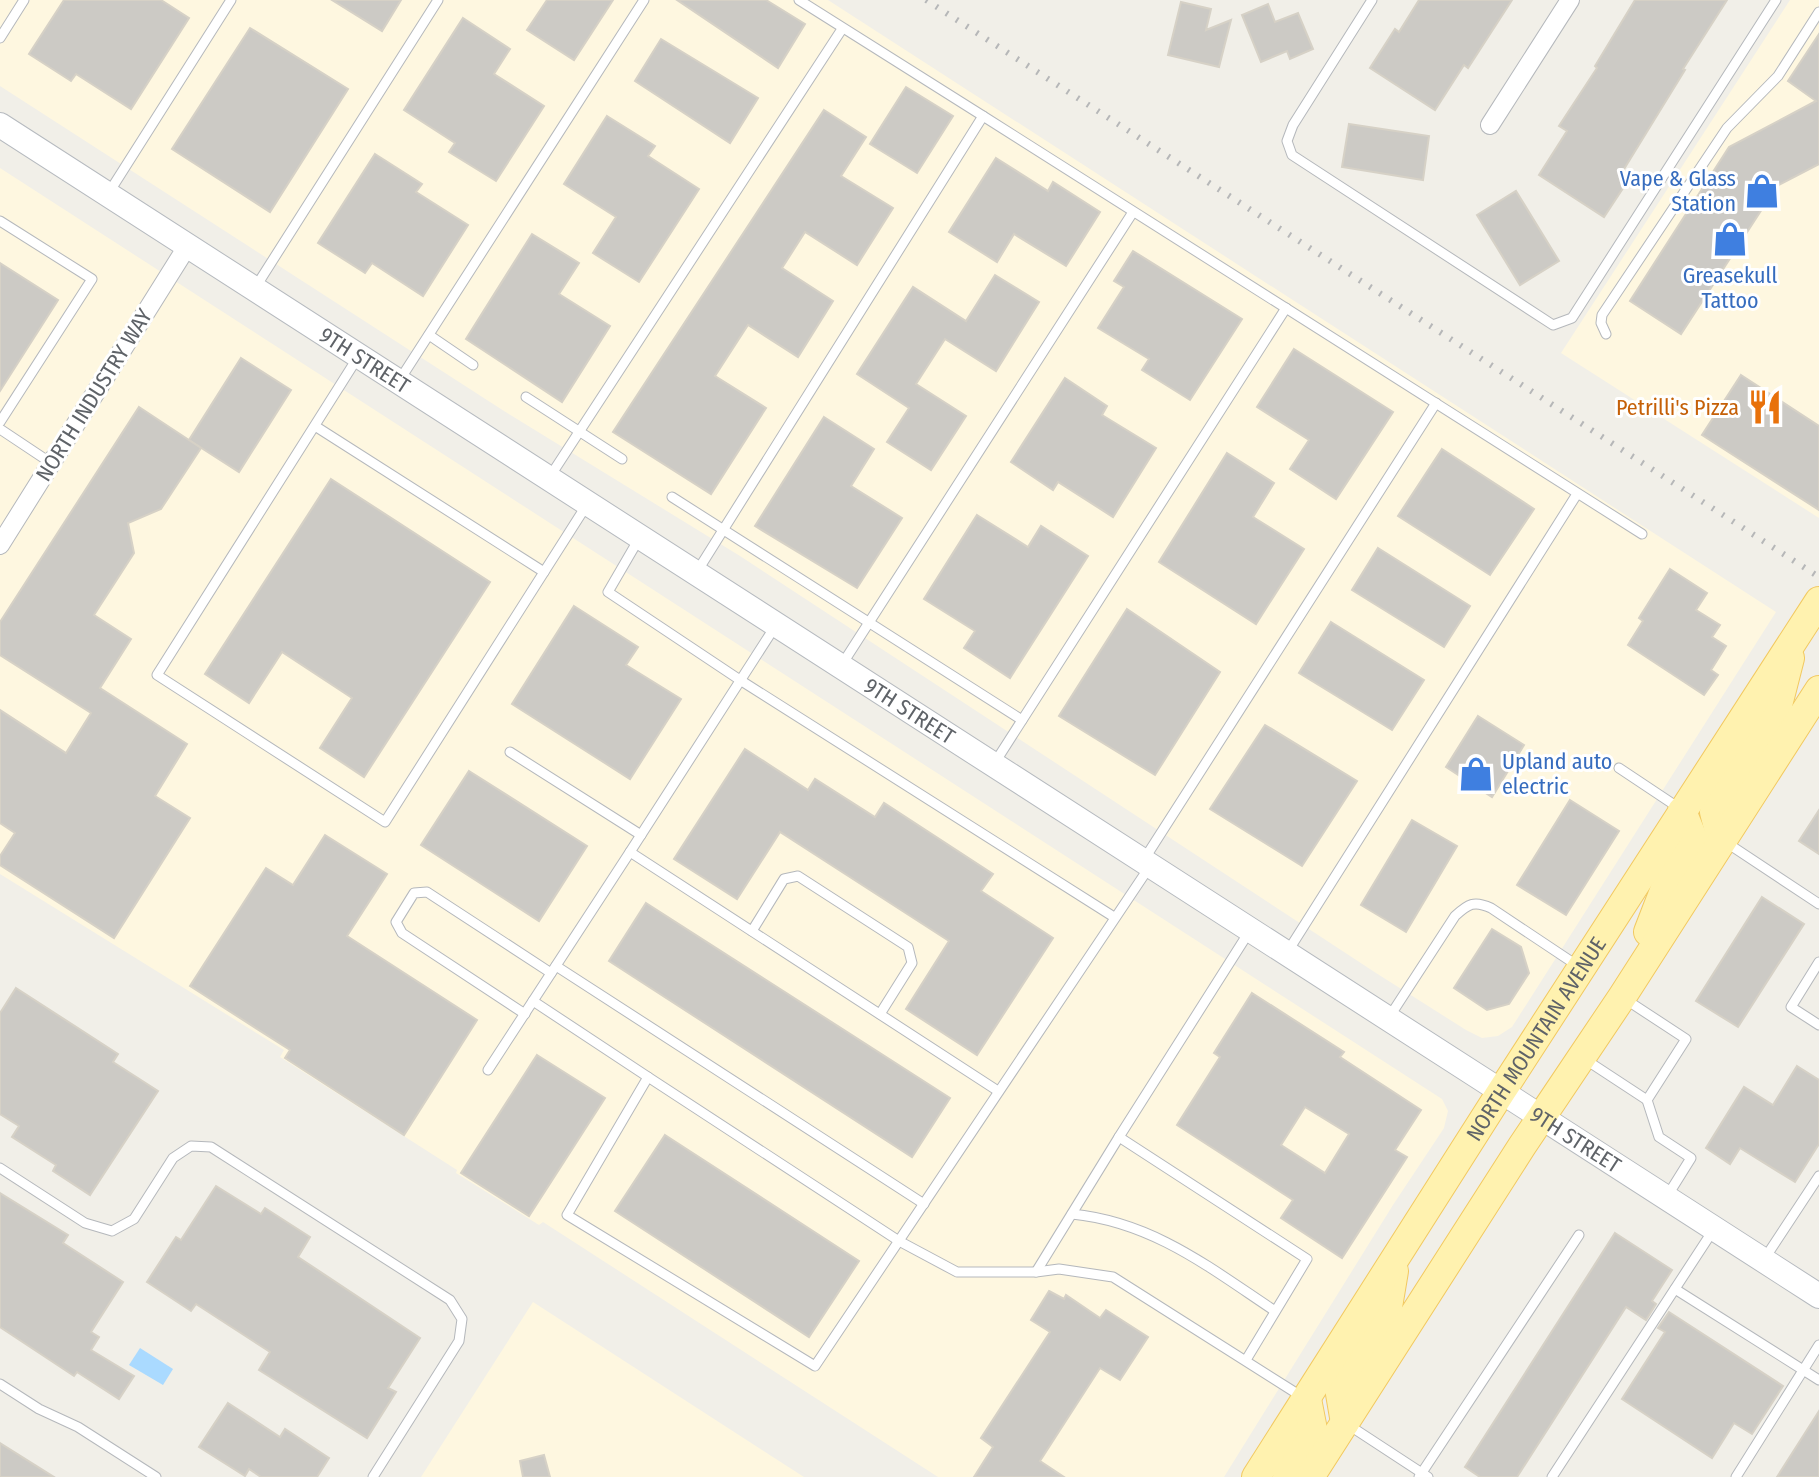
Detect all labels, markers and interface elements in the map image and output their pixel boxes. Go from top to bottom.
place label: Vape & Glass Station [1620,165,1736,217]
shop icon: Vape & Glass Station [1743,172,1781,210]
shop icon: Greasekull Tattoo [1711,220,1749,258]
place label: Greasekull Tattoo [1683,262,1777,314]
street label: NORTH INDUSTRY WAY [30,304,158,486]
street label: 9TH STREET [315,321,416,399]
restaurant icon: Petrilli's Pizza [1746,388,1784,426]
place label: Petrilli's Pizza [1616,394,1739,421]
street label: 9TH STREET [859,672,961,750]
place label: Upland auto electric [1502,748,1612,800]
shop icon: Upland auto electric [1457,755,1495,793]
street label: NORTH MOUNTAIN AVENUE [1460,932,1611,1146]
street label: 9TH STREET [1525,1100,1627,1179]

